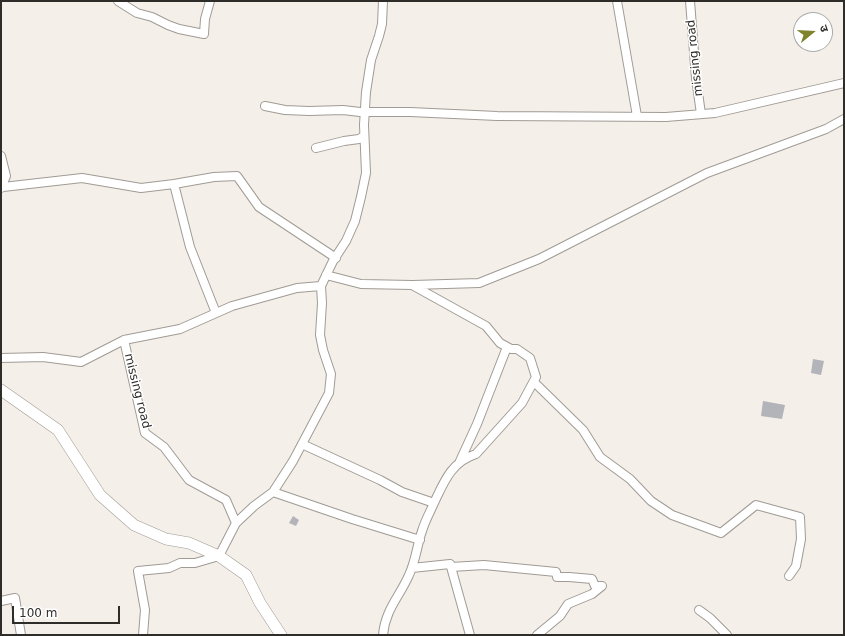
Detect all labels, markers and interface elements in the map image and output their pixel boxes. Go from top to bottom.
north arrow [793,12,833,52]
street label: missing road [684,19,706,97]
text: उ [817,23,831,34]
street label: missing road [121,352,153,430]
scale bar [14,598,122,624]
text: 100 m [19,606,57,620]

